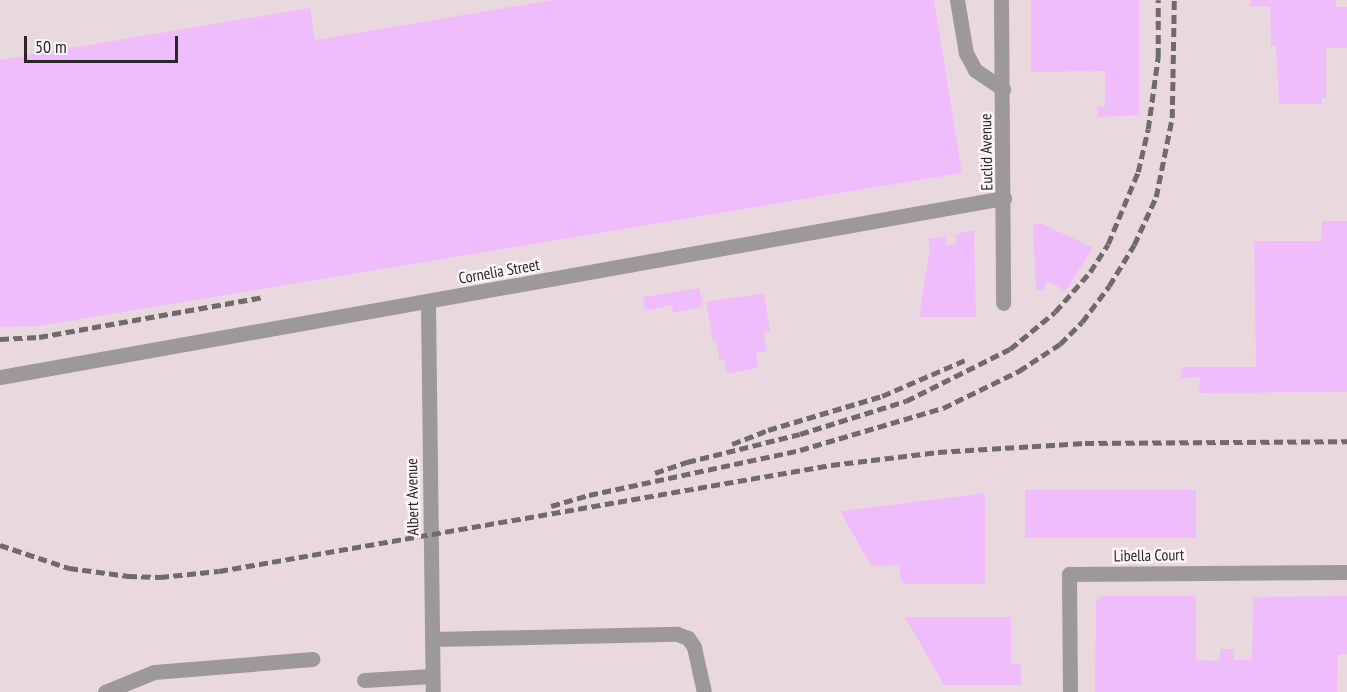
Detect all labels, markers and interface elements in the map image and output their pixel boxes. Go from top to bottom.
scale bar [27,24,182,62]
text: 50 m [35,35,67,58]
street label: Euclid Avenue [976,113,996,191]
street label: Cornelia Street [457,254,541,288]
street label: Albert Avenue [402,458,422,536]
street label: Libella Court [1113,545,1185,565]

